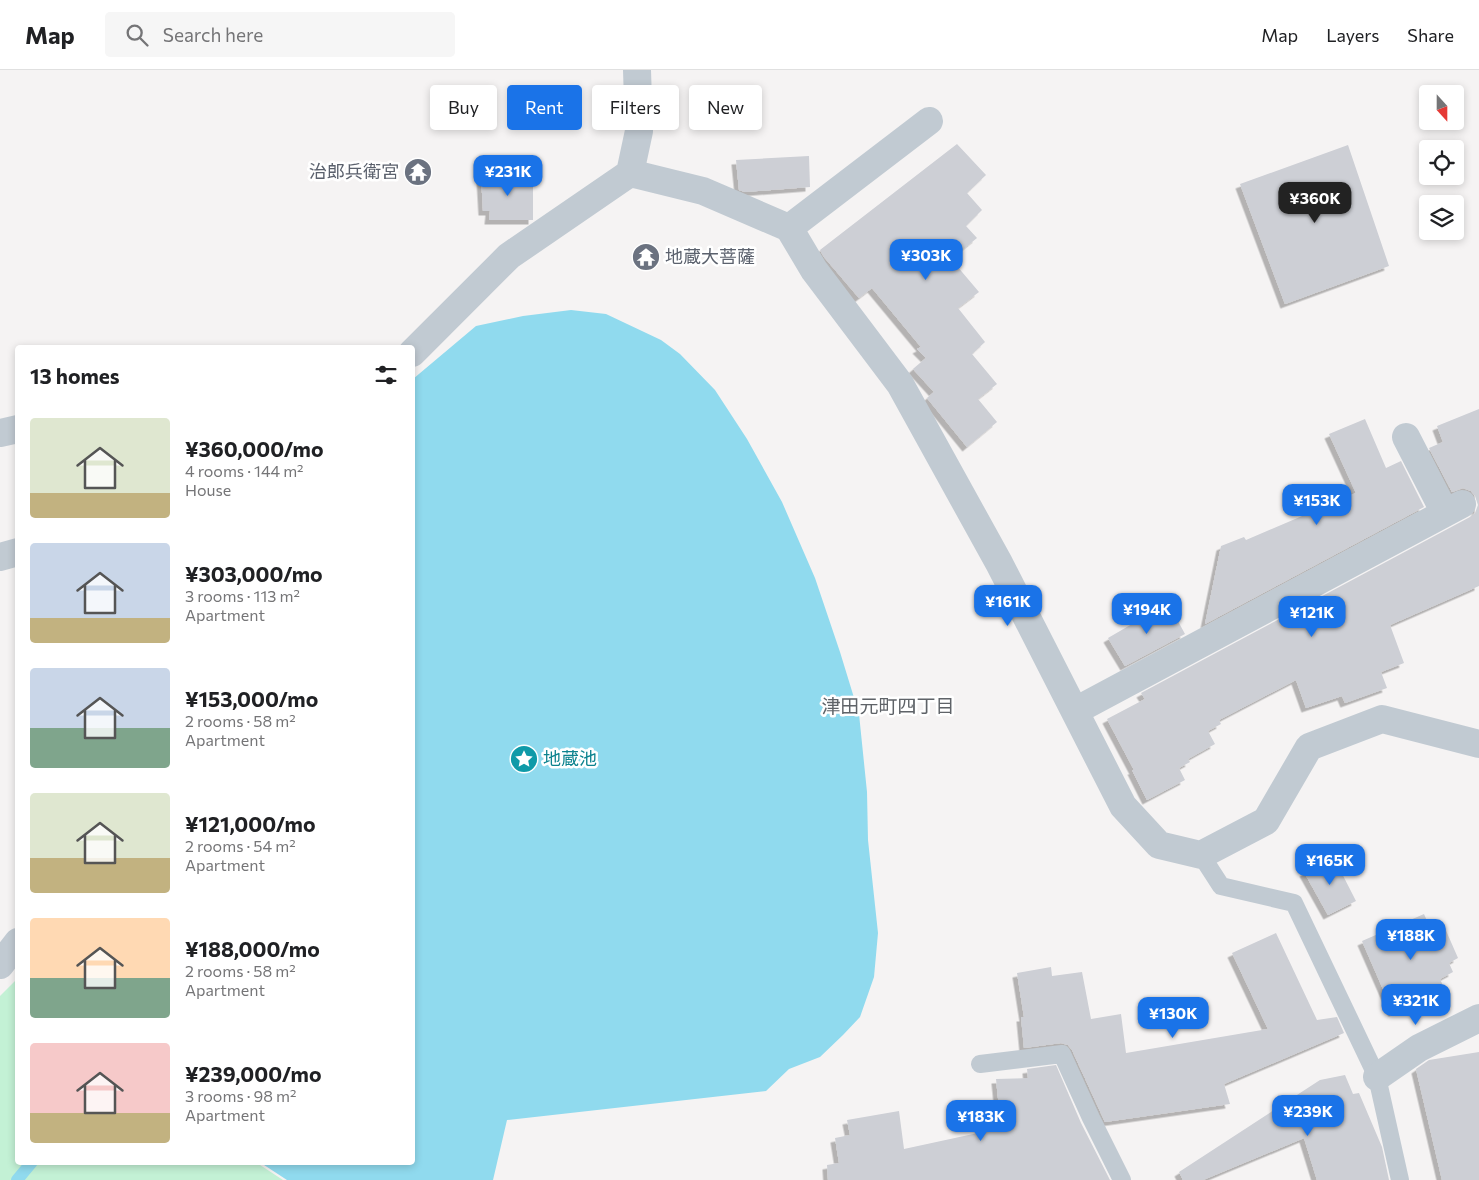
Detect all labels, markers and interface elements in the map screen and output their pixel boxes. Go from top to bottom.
search box [105,12,455,57]
text: Map [25,20,75,49]
icon: search [123,21,151,49]
text: Search here [163,23,263,46]
text: Map [1261,24,1298,46]
text: Layers [1326,24,1379,46]
text: Share [1407,24,1454,46]
chip: Buy [430,85,497,130]
chip: Rent [507,85,582,130]
chip: Filters [592,85,679,130]
chip: New [689,85,762,130]
north arrow [1419,85,1464,130]
map controls [1419,85,1464,240]
button: locate [1419,140,1464,185]
pin: ¥231K [473,154,543,197]
temple icon: 治郎兵衛宮 [403,157,433,187]
place label: 治郎兵衛宮 [309,160,399,182]
text: ¥231K [484,161,532,180]
pin: ¥360K [1280,182,1350,224]
text: ¥360K [1289,188,1341,207]
button: layers [1419,195,1464,240]
pin: ¥303K [891,238,961,281]
temple icon: 地蔵大菩薩 [631,242,661,272]
place label: 地蔵大菩薩 [665,245,755,267]
text: ¥303K [901,245,951,264]
icon: filters [372,361,400,389]
text: 13 homes [30,363,120,388]
text: ¥360,000/mo [185,436,323,461]
icon: home [70,438,130,498]
text: 4 rooms · 144 m² [185,461,304,480]
text: House [185,480,231,499]
pin: ¥153K [1282,484,1352,526]
text: ¥153K [1293,490,1341,509]
text: ¥303,000/mo [185,561,323,586]
icon: home [70,563,130,623]
pin: ¥161K [973,584,1043,627]
text: 3 rooms · 113 m² [185,586,300,605]
text: ¥161K [985,591,1031,610]
pin: ¥194K [1112,592,1182,635]
pin: ¥121K [1277,596,1347,638]
text: ¥194K [1123,599,1171,618]
text: ¥121K [1290,602,1335,621]
text: Apartment [185,605,265,624]
text: ¥153,000/mo [185,686,318,711]
icon: home [70,688,130,748]
district label: 津田元町四丁目 [821,694,955,717]
text: 2 rooms · 58 m² [185,711,296,730]
text: Apartment [185,730,265,749]
place icon: 地蔵池 [509,744,539,774]
place label: 地蔵池 [543,747,597,769]
text: ¥121,000/mo [185,811,316,836]
icon: home [70,813,130,873]
text: 2 rooms · 54 m² [185,836,296,855]
pin: ¥165K [1295,844,1365,886]
text: ¥165K [1306,850,1354,869]
text: Apartment [185,855,265,874]
pin: ¥188K [1376,918,1446,961]
text: ¥188K [1387,925,1435,944]
text: ¥188,000/mo [185,936,320,961]
icon: home [70,938,130,998]
text: 2 rooms · 58 m² [185,961,296,980]
text: Apartment [185,980,265,999]
pin: ¥321K [1381,984,1451,1026]
text: ¥321K [1392,990,1440,1009]
pin: ¥130K [1138,996,1208,1039]
text: ¥130K [1149,1003,1197,1022]
text: ¥239,000/mo [185,1061,321,1086]
icon: home [70,1063,130,1123]
text: 3 rooms · 98 m² [185,1086,296,1105]
pin: ¥239K [1273,1094,1343,1137]
pin: ¥183K [946,1100,1016,1142]
text: ¥239K [1283,1101,1333,1120]
text: Apartment [185,1105,265,1124]
text: ¥183K [957,1106,1005,1125]

